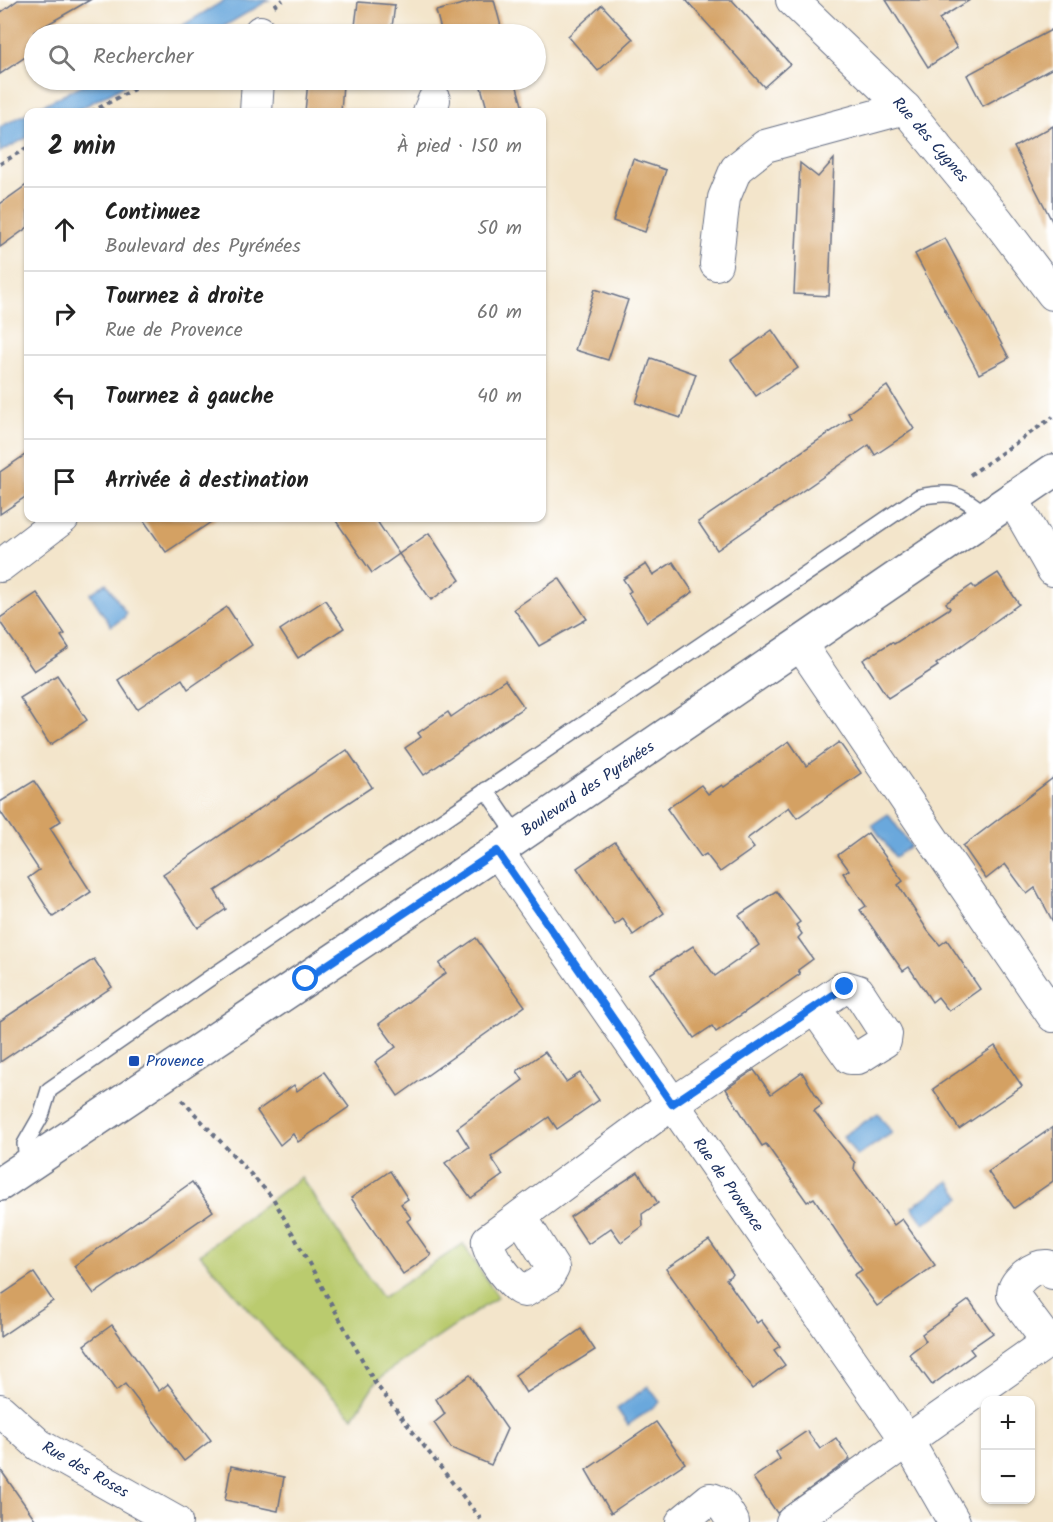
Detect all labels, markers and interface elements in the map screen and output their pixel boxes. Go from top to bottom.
search box [24,24,546,90]
text: Rechercher [93,40,193,75]
icon: search [45,41,78,74]
street label: Rue des Cygnes [886,92,974,188]
text: 2 min [48,126,116,168]
text: À pied · 150 m [397,131,522,163]
text: Continuez [105,196,201,231]
icon: ahead [48,213,81,246]
text: 50 m [477,213,522,245]
text: Boulevard des Pyrénées [105,231,301,263]
text: Tournez à droite [105,280,264,315]
icon: right [48,297,81,330]
text: 60 m [477,297,522,329]
text: Rue de Provence [105,315,243,347]
text: Tournez à gauche [105,380,274,415]
icon: left [48,381,81,414]
text: 40 m [477,381,522,413]
text: Arrivée à destination [105,464,309,499]
icon: arrive [48,465,81,498]
street label: Boulevard des Pyrénées [516,735,660,843]
route start [292,965,318,991]
route end [831,973,857,999]
place label: Provence [146,1049,204,1074]
marker: Provence [127,1054,141,1068]
street label: Rue de Provence [686,1133,770,1237]
map controls [981,1396,1035,1504]
button: + [981,1396,1035,1450]
street label: Rue des Roses [37,1435,133,1505]
button: − [981,1450,1035,1504]

